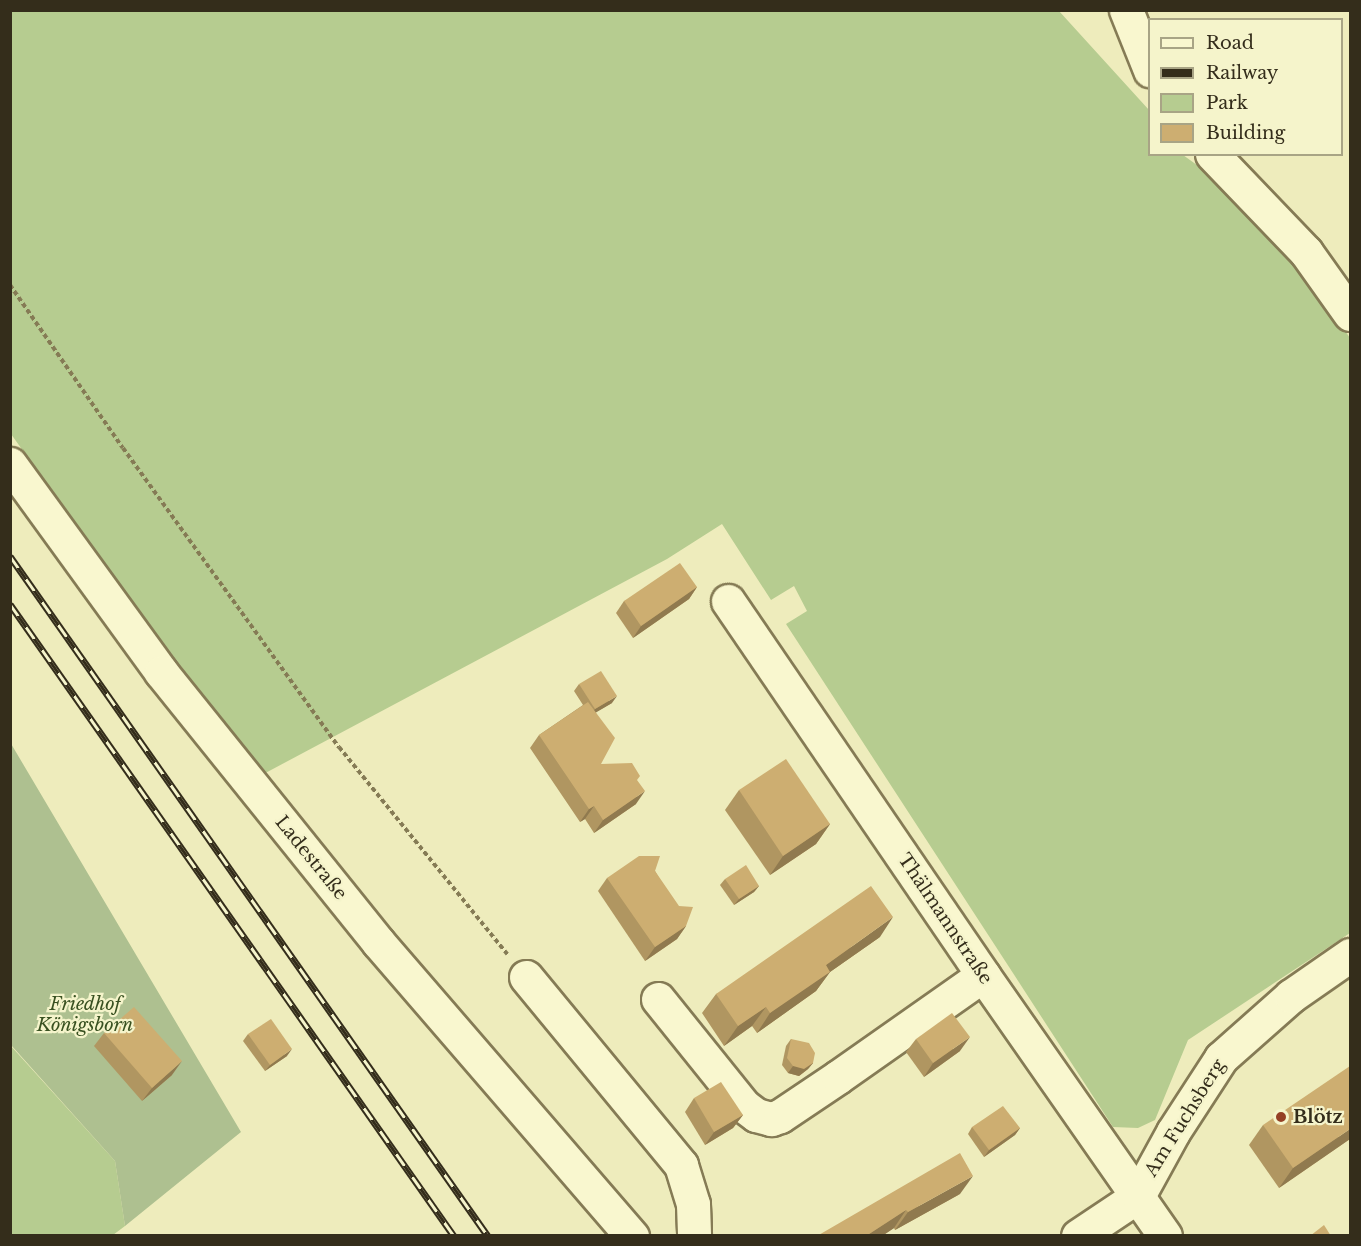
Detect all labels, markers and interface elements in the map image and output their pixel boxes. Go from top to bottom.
legend [1148,18,1343,156]
text: Road [1206,32,1254,54]
text: Railway [1206,62,1278,84]
text: Park [1206,92,1248,114]
text: Building [1206,122,1285,144]
street label: Ladestraße [271,812,351,904]
street label: Thälmannstraße [893,850,997,988]
park label: Friedhof Königsborn [37,994,133,1036]
street label: Am Fuchsberg [1140,1055,1230,1181]
place label: Blötz [1293,1106,1343,1128]
marker: Blötz [1274,1110,1288,1124]

